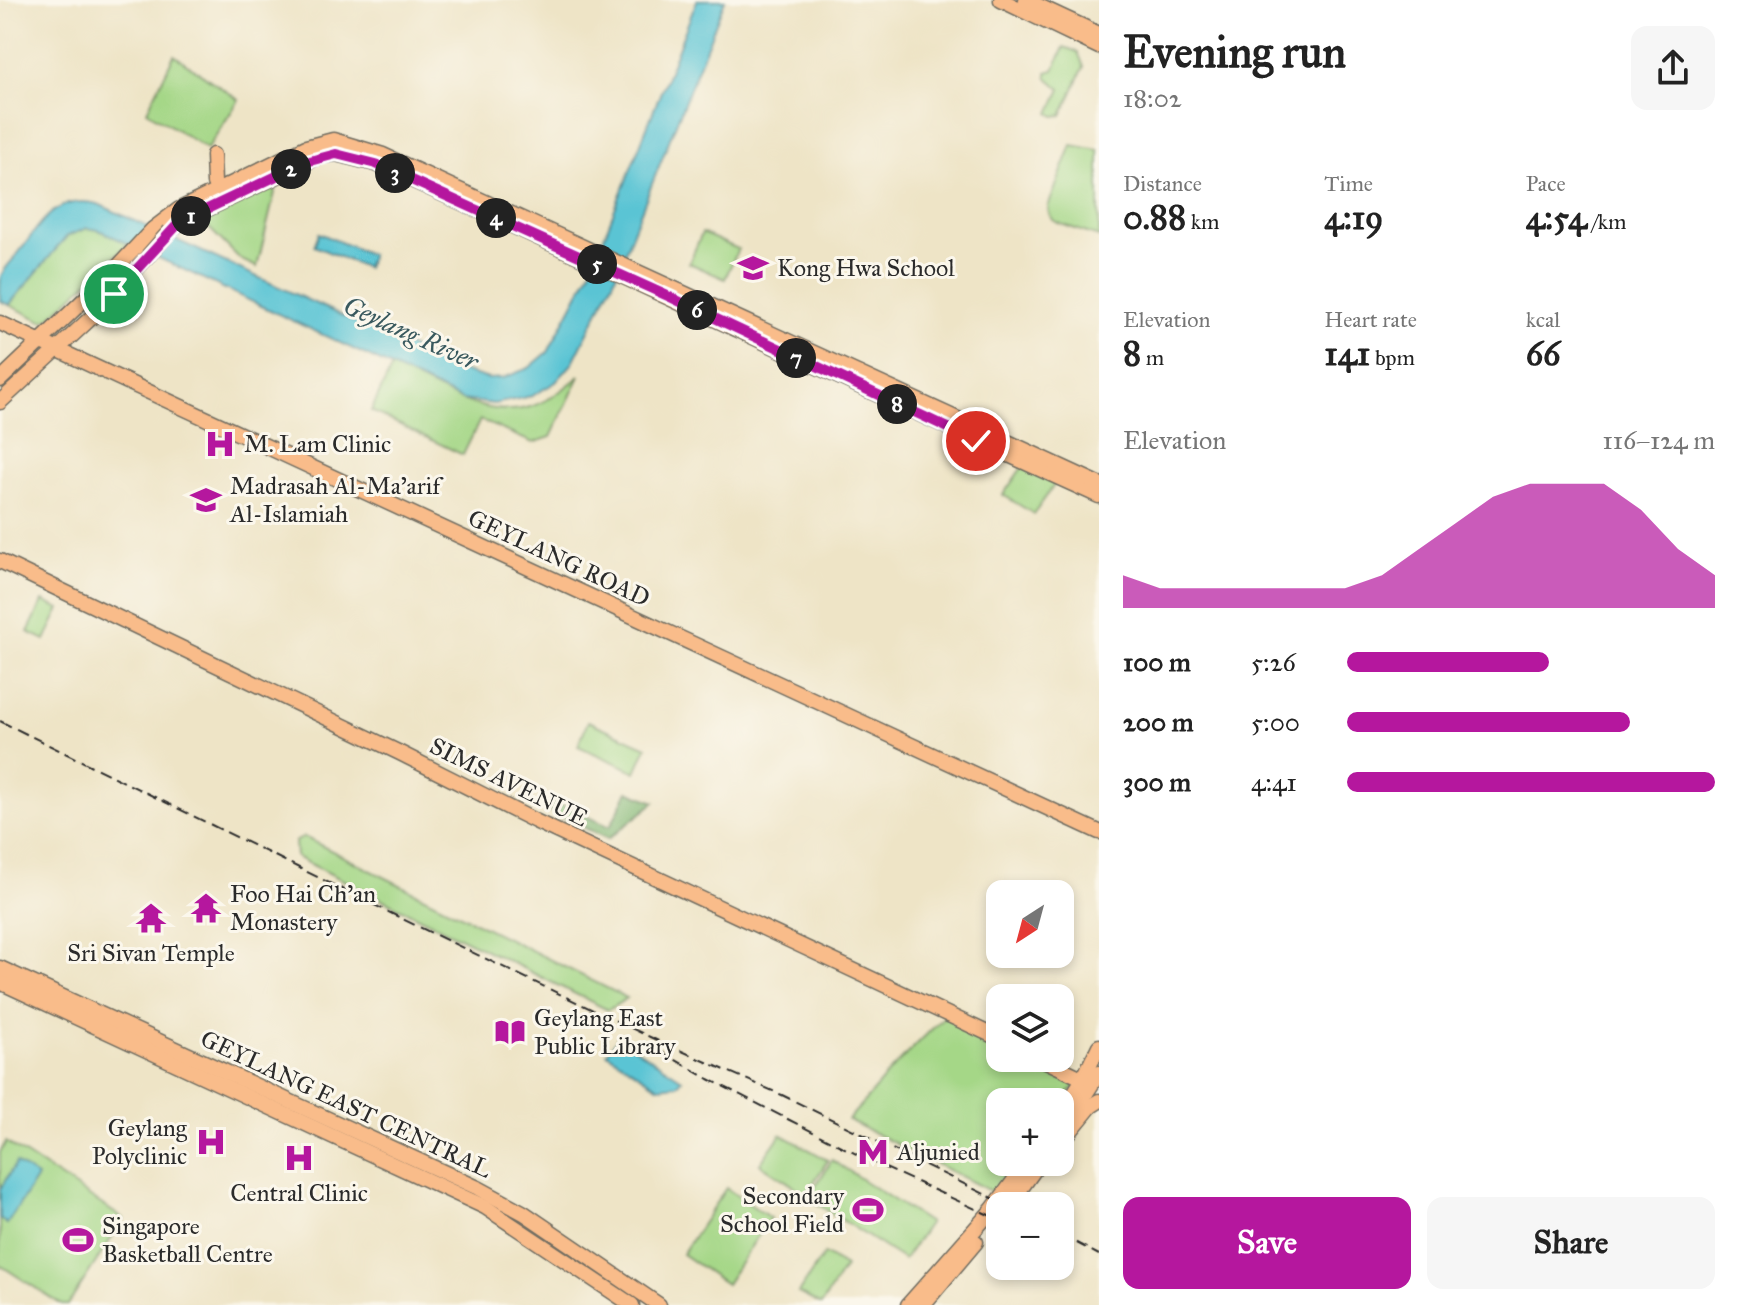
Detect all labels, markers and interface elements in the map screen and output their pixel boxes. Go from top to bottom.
text: Evening run [1123,25,1346,79]
button: share [1631,26,1715,110]
text: 18:02 [1123,82,1182,114]
pin: 2 [271,149,311,189]
pin: 3 [375,153,415,193]
text: 2 [286,155,296,182]
text: 3 [391,159,399,186]
text: Distance [1123,170,1202,197]
text: Time [1324,170,1373,197]
text: Pace [1526,170,1566,197]
pin: 1 [171,196,211,236]
text: 0.88 [1123,197,1186,238]
text: 4:19 [1324,197,1383,238]
text: 4:54 [1526,197,1587,238]
pin: 4 [476,198,516,238]
text: 1 [187,202,195,229]
text: 4 [490,204,502,231]
text: km [1186,208,1219,235]
text: /km [1587,208,1626,235]
pin: 5 [577,244,617,284]
text: 5 [592,250,602,277]
school or university icon: Kong Hwa School [736,251,770,285]
place label: Kong Hwa School [777,253,955,283]
pin [80,260,148,328]
icon: arrive [92,272,136,316]
water label: Geylang River [338,289,485,378]
pin: 6 [677,290,717,330]
text: 6 [691,296,703,323]
text: Elevation [1123,306,1210,333]
text: Heart rate [1324,306,1417,333]
text: kcal [1526,306,1560,333]
text: 8 [1123,333,1141,374]
text: 141 [1324,333,1370,374]
text: 66 [1526,333,1561,374]
pin: 7 [776,338,816,378]
text: 7 [790,344,802,371]
text: m [1141,344,1164,371]
text: bpm [1370,344,1415,371]
pin: 8 [877,384,917,424]
text: 8 [891,390,903,417]
pin [942,407,1010,475]
icon: check [954,419,998,463]
text: Elevation [1123,424,1226,456]
text: 116–124 m [1603,424,1715,456]
hospital icon: M. Lam Clinic [203,427,237,461]
place label: M. Lam Clinic [244,429,391,459]
place label: Madrasah Al-Ma'arif Al-Islamiah [229,471,444,529]
school or university icon: Madrasah Al-Ma'arif Al-Islamiah [189,483,223,517]
street label: GEYLANG ROAD [463,503,655,613]
text: 100 m [1123,646,1191,678]
text: 5:26 [1251,646,1296,678]
text: 200 m [1123,706,1194,738]
text: 5:00 [1251,706,1300,738]
street label: SIMS AVENUE [425,731,593,833]
text: 300 m [1123,766,1191,798]
text: 4:41 [1251,766,1297,798]
place label: Foo Hai Ch'an Monastery [230,879,376,937]
north arrow [986,880,1074,968]
map controls [986,880,1074,1280]
temple icon: Foo Hai Ch'an Monastery [189,891,223,925]
temple icon: Sri Sivan Temple [134,901,168,935]
place label: Sri Sivan Temple [67,938,235,968]
button: layers [986,984,1074,1072]
place label: Geylang East Public Library [534,1003,676,1061]
library icon: Geylang East Public Library [493,1015,527,1049]
street label: GEYLANG EAST CENTRAL [196,1023,496,1185]
button: + [986,1088,1074,1176]
place label: Geylang Polyclinic [92,1113,188,1171]
hospital icon: Geylang Polyclinic [194,1125,228,1159]
metro station icon: Aljunied [856,1135,890,1169]
place label: Aljunied [896,1137,980,1167]
hospital icon: Central Clinic [282,1141,316,1175]
place label: Central Clinic [230,1178,368,1208]
place label: Secondary School Field [720,1181,845,1239]
button: − [986,1192,1074,1280]
sports icon: Secondary School Field [851,1193,885,1227]
button: Save [1123,1197,1411,1289]
button: Share [1427,1197,1715,1289]
place label: Singapore Basketball Centre [102,1211,273,1269]
sports icon: Singapore Basketball Centre [61,1223,95,1257]

